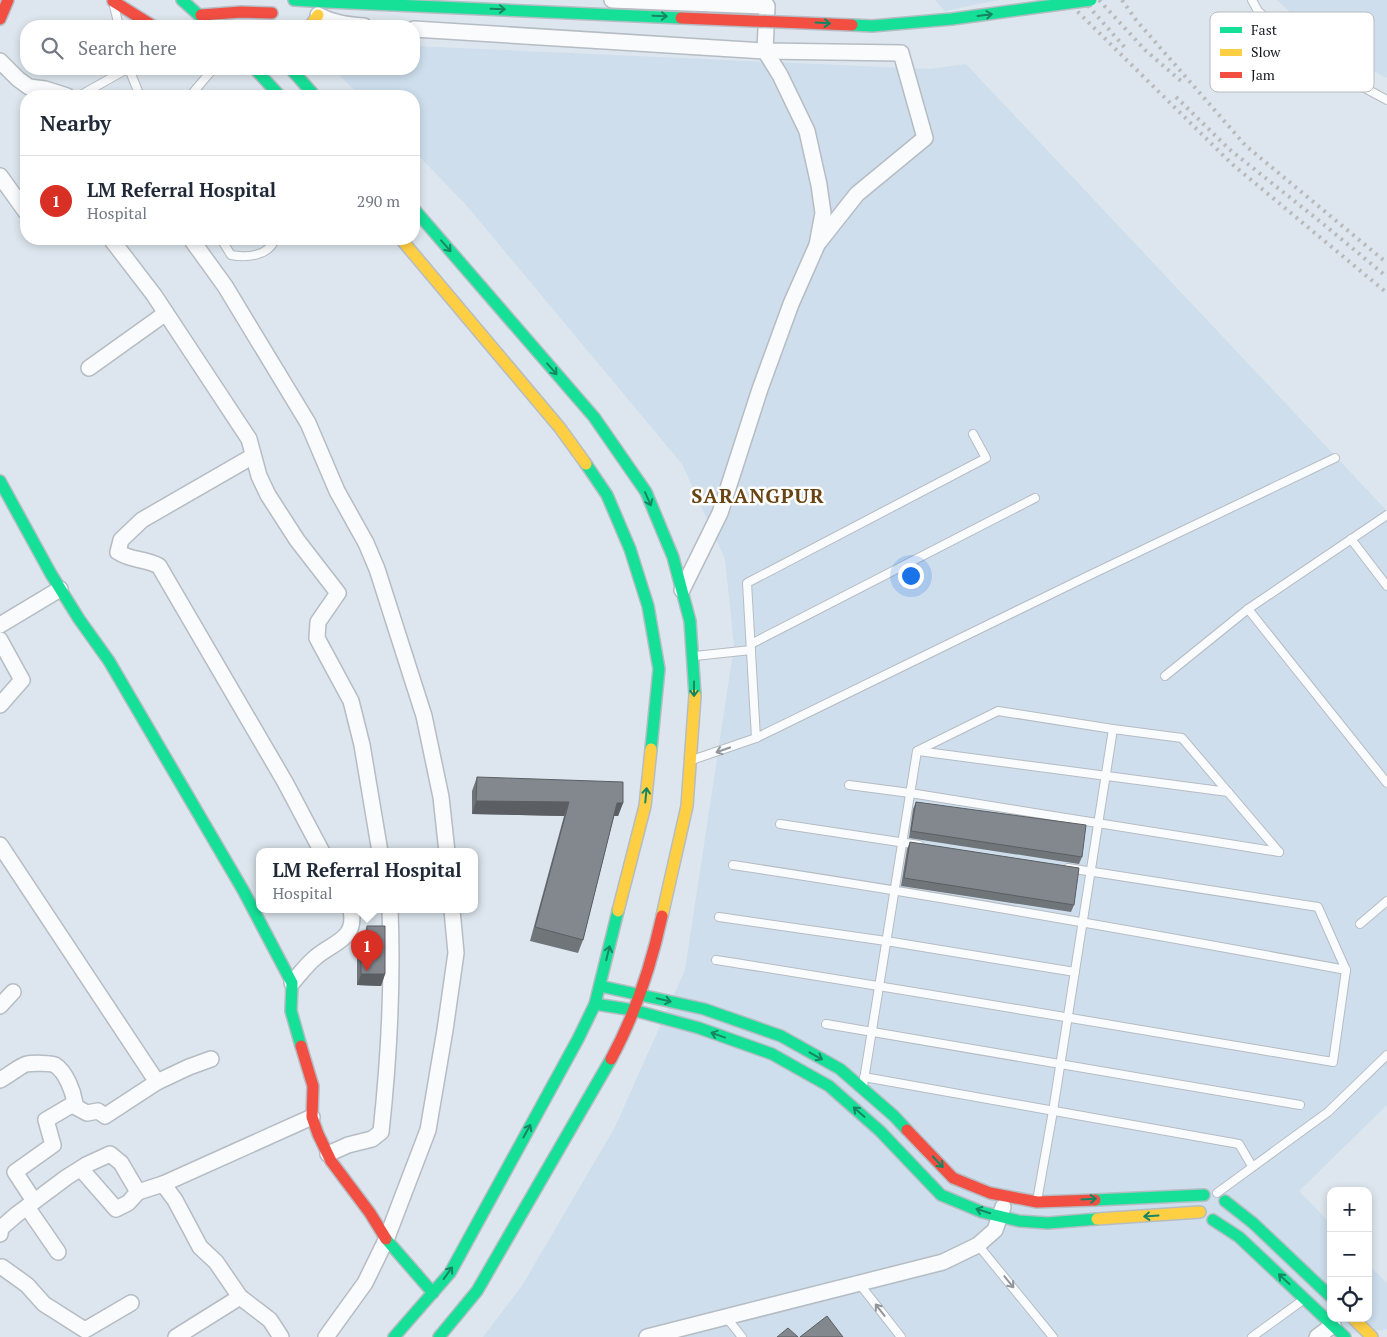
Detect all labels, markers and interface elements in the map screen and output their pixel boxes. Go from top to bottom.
one-way arrow [490,5,506,14]
one-way arrow [976,10,992,20]
one-way arrow [652,11,668,20]
legend [1210,12,1374,92]
one-way arrow [814,19,830,28]
search box [20,20,420,75]
text: Fast [1251,20,1278,39]
icon: search [38,34,66,62]
text: Search here [78,35,177,60]
text: Slow [1251,42,1281,61]
text: Jam [1251,65,1275,84]
text: Nearby [40,109,111,137]
text: LM Referral Hospital [87,177,276,202]
text: 1 [51,190,61,212]
text: 290 m [357,190,400,212]
text: Hospital [87,202,147,224]
one-way arrow [440,239,451,252]
one-way arrow [546,362,558,375]
district label: SARANGPUR [691,482,825,509]
one-way arrow [644,491,654,506]
your location [898,563,924,589]
one-way arrow [689,680,699,697]
one-way arrow [716,746,731,755]
one-way arrow [641,787,651,803]
popup [256,848,478,913]
text: LM Referral Hospital [272,857,462,882]
text: Hospital [272,882,333,904]
pin: 1 [351,930,383,971]
one-way arrow [604,945,613,961]
one-way arrow [656,996,672,1005]
one-way arrow [710,1030,726,1039]
one-way arrow [809,1051,823,1061]
one-way arrow [852,1106,865,1118]
one-way arrow [523,1125,533,1139]
one-way arrow [932,1156,944,1169]
map controls [1327,1187,1372,1322]
button: + [1327,1187,1372,1232]
one-way arrow [1081,1195,1097,1204]
one-way arrow [976,1206,992,1216]
one-way arrow [1144,1211,1160,1220]
button: − [1327,1232,1372,1277]
one-way arrow [443,1267,454,1280]
one-way arrow [1278,1273,1291,1285]
one-way arrow [1003,1275,1014,1288]
button: locate [1327,1277,1372,1322]
one-way arrow [874,1304,885,1317]

